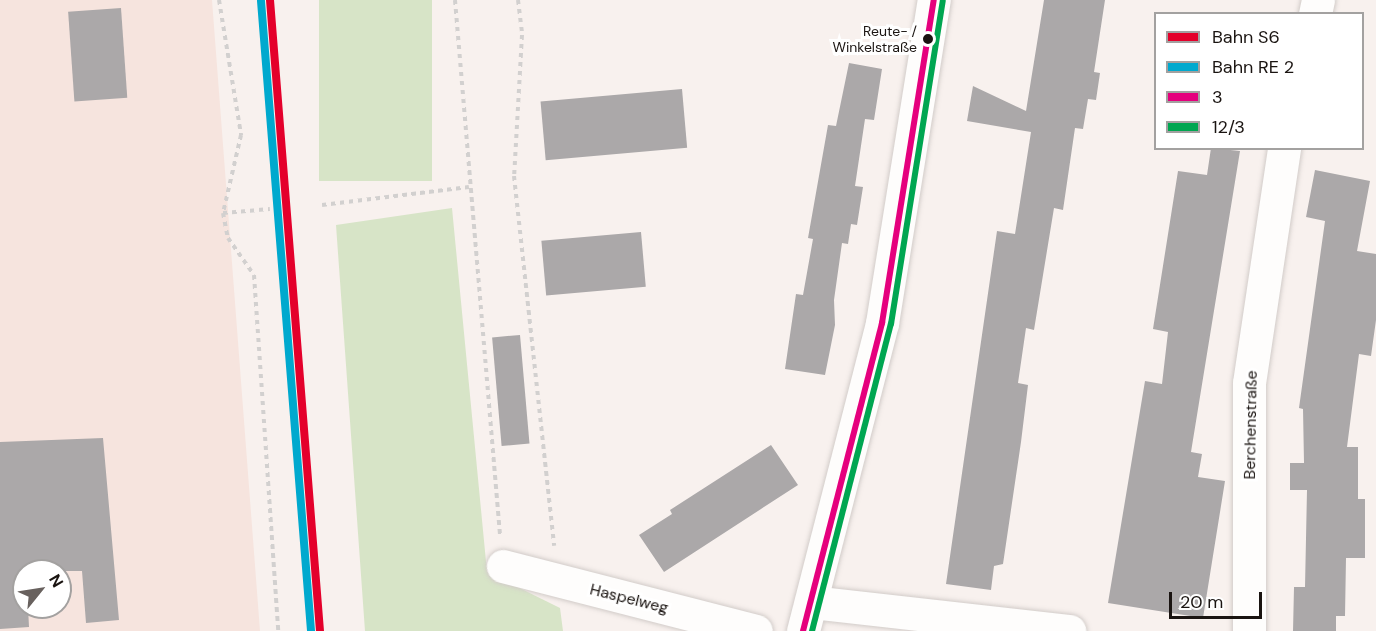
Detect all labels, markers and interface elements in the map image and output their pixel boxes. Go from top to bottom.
legend [1154,12,1364,150]
place label: Reute- / Winkelstraße [832,23,917,56]
text: Bahn S6 [1212,25,1280,49]
marker: Reute- / Winkelstraße [922,33,934,45]
text: Bahn RE 2 [1212,55,1294,79]
text: 3 [1212,85,1223,109]
text: 12/3 [1212,115,1245,139]
street label: Berchenstraße [1240,370,1262,480]
north arrow [12,559,72,619]
text: N [44,570,68,591]
street label: Haspelweg [588,580,670,618]
scale bar [1172,580,1265,618]
text: 20 m [1180,590,1223,614]

